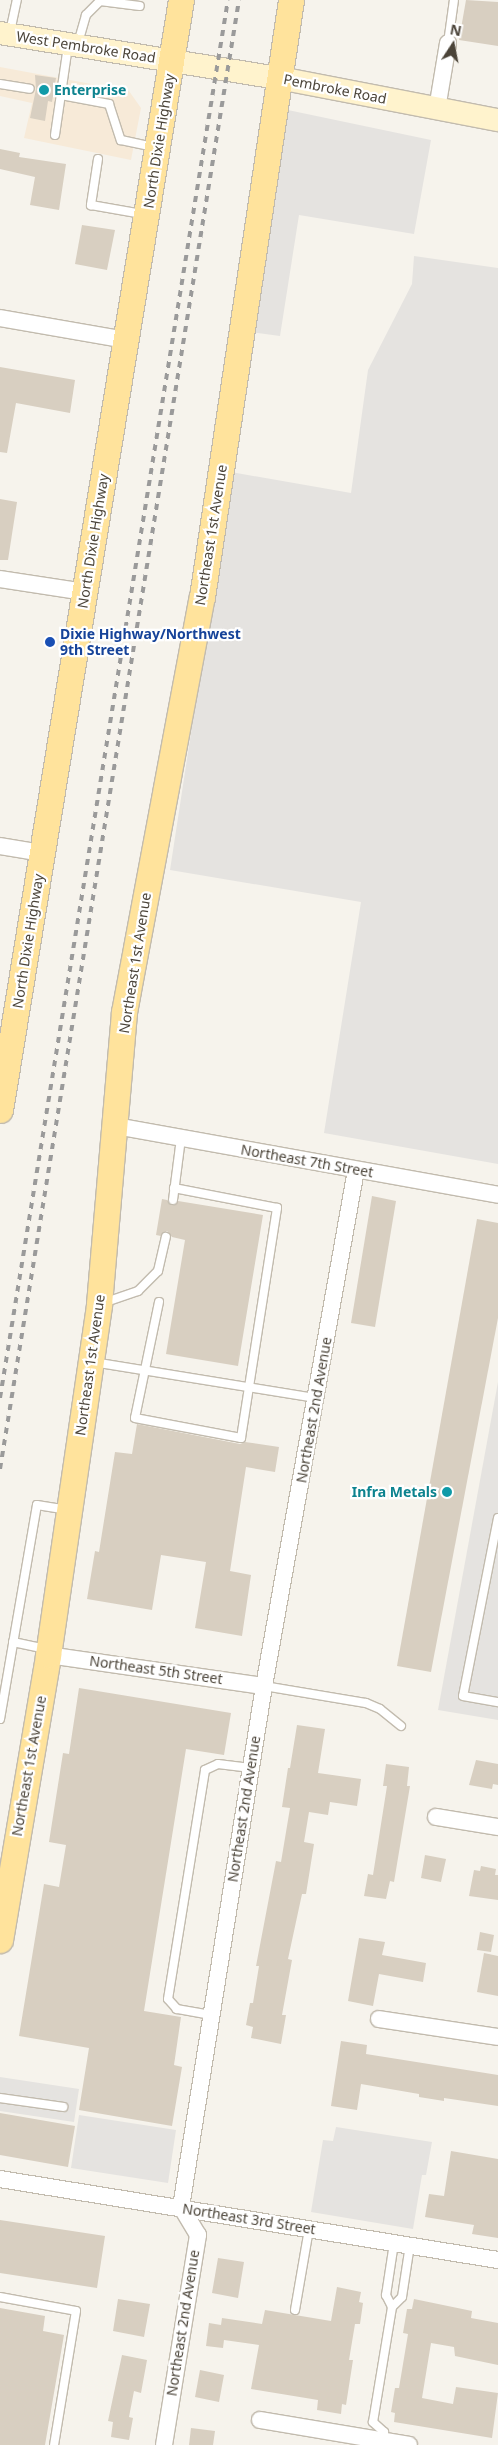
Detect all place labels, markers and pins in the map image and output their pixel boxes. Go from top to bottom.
place label: Enterprise [54,82,126,98]
marker: Enterprise [38,84,50,96]
place label: Dixie Highway/Northwest 9th Street [60,626,241,658]
marker: Dixie Highway/Northwest 9th Street [44,636,56,648]
place label: Infra Metals [352,1484,437,1500]
marker: Infra Metals [441,1486,453,1498]

